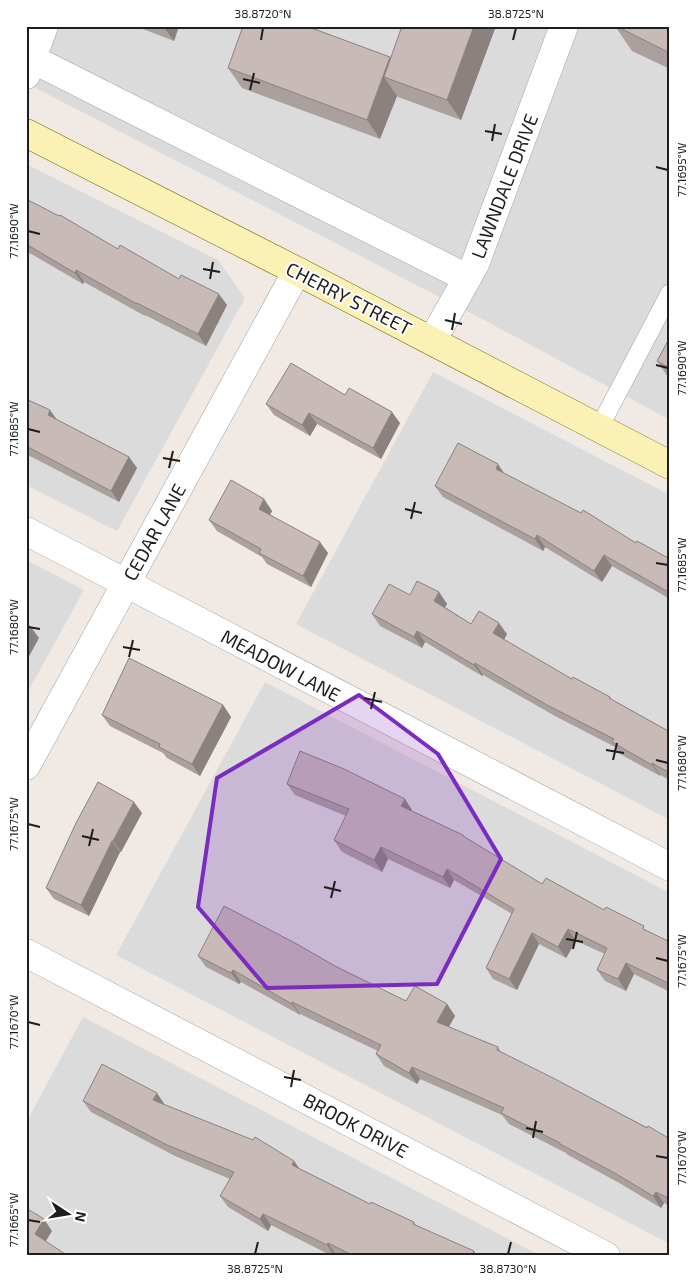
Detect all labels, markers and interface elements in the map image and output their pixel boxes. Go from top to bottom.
text: 38.8720°N [235,6,291,20]
text: 38.8725°N [488,6,544,20]
street label: LAWNDALE DRIVE [466,110,542,262]
text: 77.1695°W [674,143,688,197]
text: 77.1690°W [6,203,20,259]
street label: CHERRY STREET [282,256,416,340]
text: 77.1690°W [674,340,688,396]
text: 77.1685°W [6,401,20,457]
street label: CEDAR LANE [118,479,190,585]
text: 77.1685°W [674,537,688,593]
text: 77.1680°W [6,599,20,655]
street label: MEADOW LANE [217,624,345,706]
text: 77.1680°W [674,735,688,791]
text: 77.1675°W [6,797,20,851]
text: 77.1675°W [674,934,688,988]
text: 77.1670°W [6,995,20,1049]
street label: BROOK DRIVE [300,1088,412,1162]
text: 77.1670°W [674,1131,688,1185]
north arrow [42,1190,92,1240]
text: 77.1665°W [6,1193,20,1247]
text: N [72,1210,91,1224]
text: 38.8725°N [227,1261,283,1275]
text: 38.8730°N [480,1261,536,1275]

